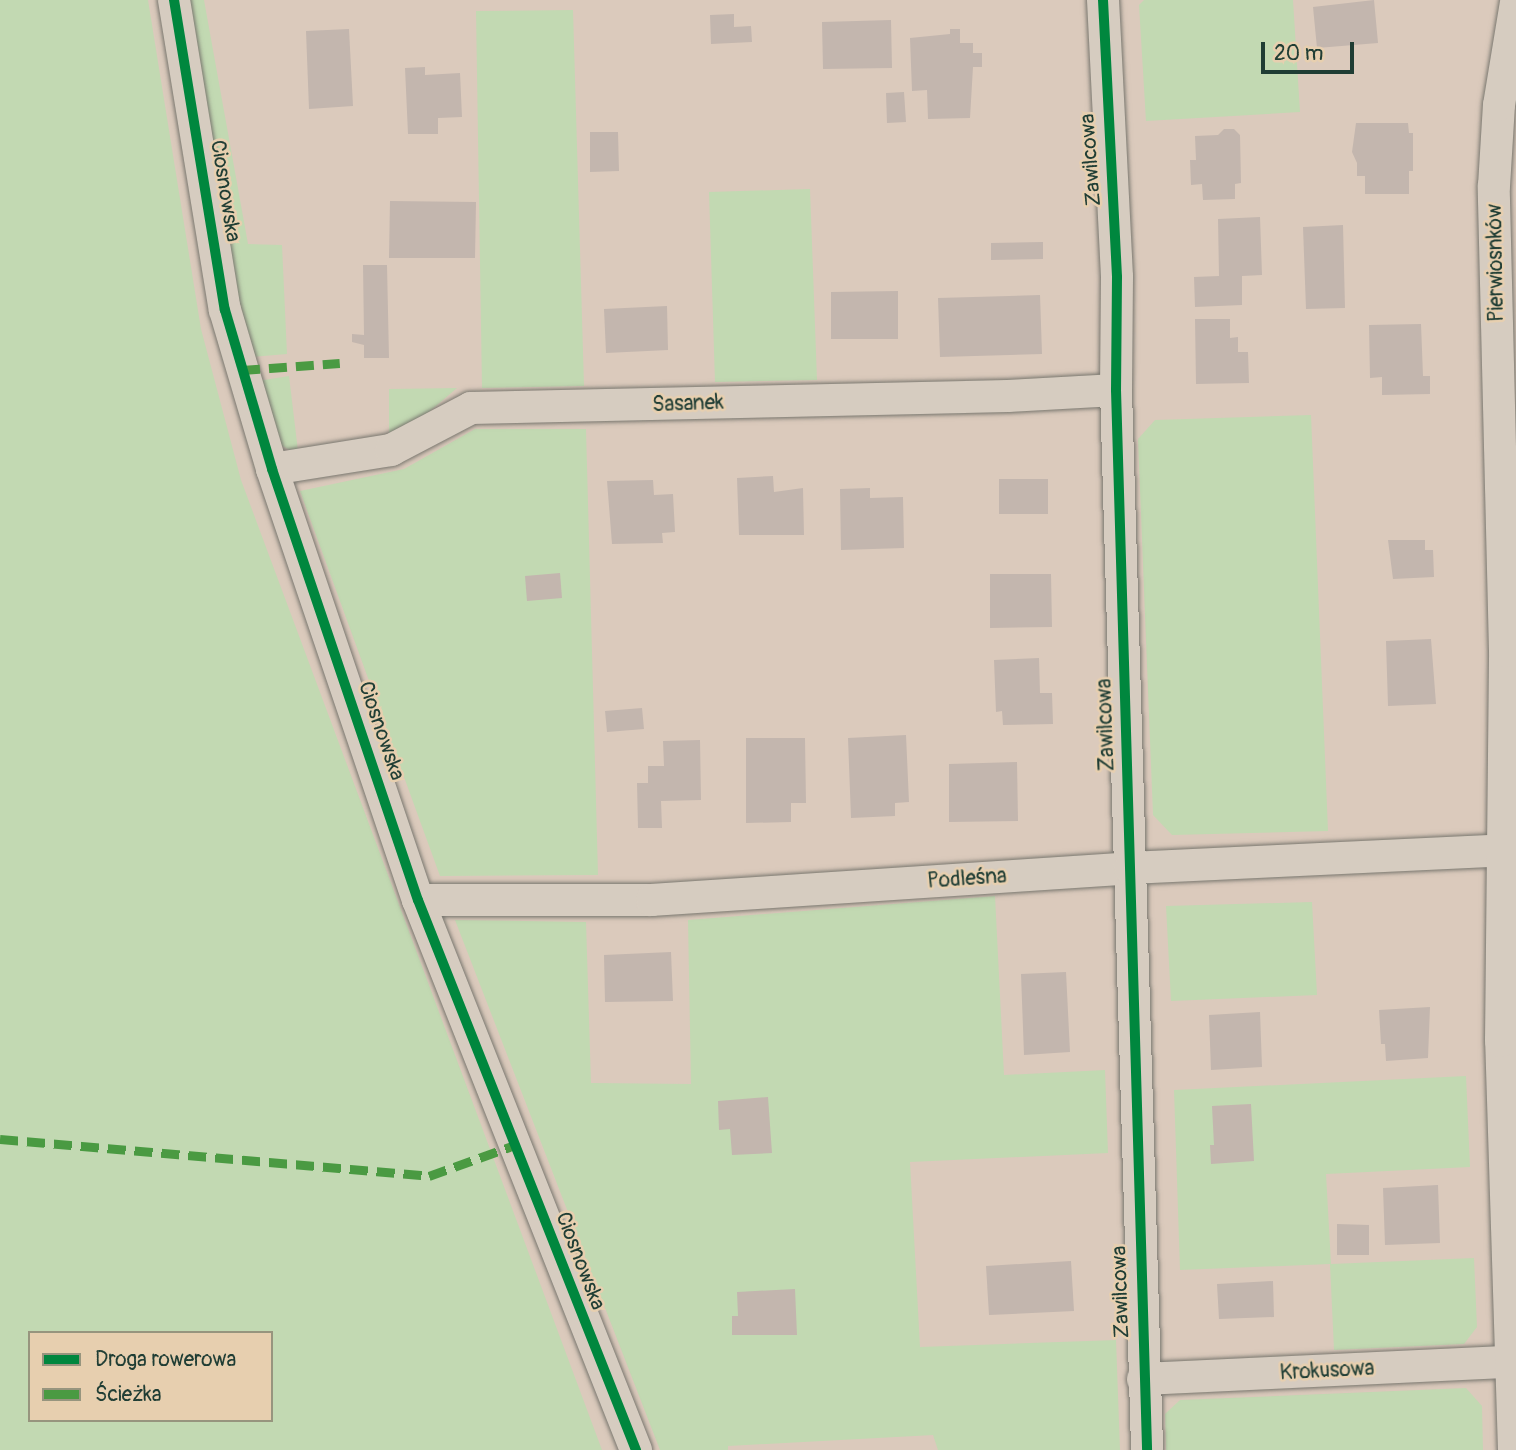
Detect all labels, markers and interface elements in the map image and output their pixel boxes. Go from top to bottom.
scale bar [1264,28,1357,72]
text: 20 m [1274,40,1323,67]
street label: Zawilcowa [1075,113,1107,207]
street label: Ciosnowska [205,138,245,244]
street label: Pierwiosnków [1482,204,1510,322]
street label: Sasanek [652,390,724,418]
street label: Ciosnowska [352,678,410,784]
street label: Zawilcowa [1092,678,1120,772]
street label: Podleśna [926,864,1008,894]
street label: Ciosnowska [550,1208,610,1314]
street label: Zawilcowa [1107,1245,1135,1339]
legend [28,1331,273,1422]
text: Droga rowerowa [95,1346,236,1373]
street label: Krokusowa [1279,1356,1375,1386]
text: Ścieżka [95,1381,162,1408]

